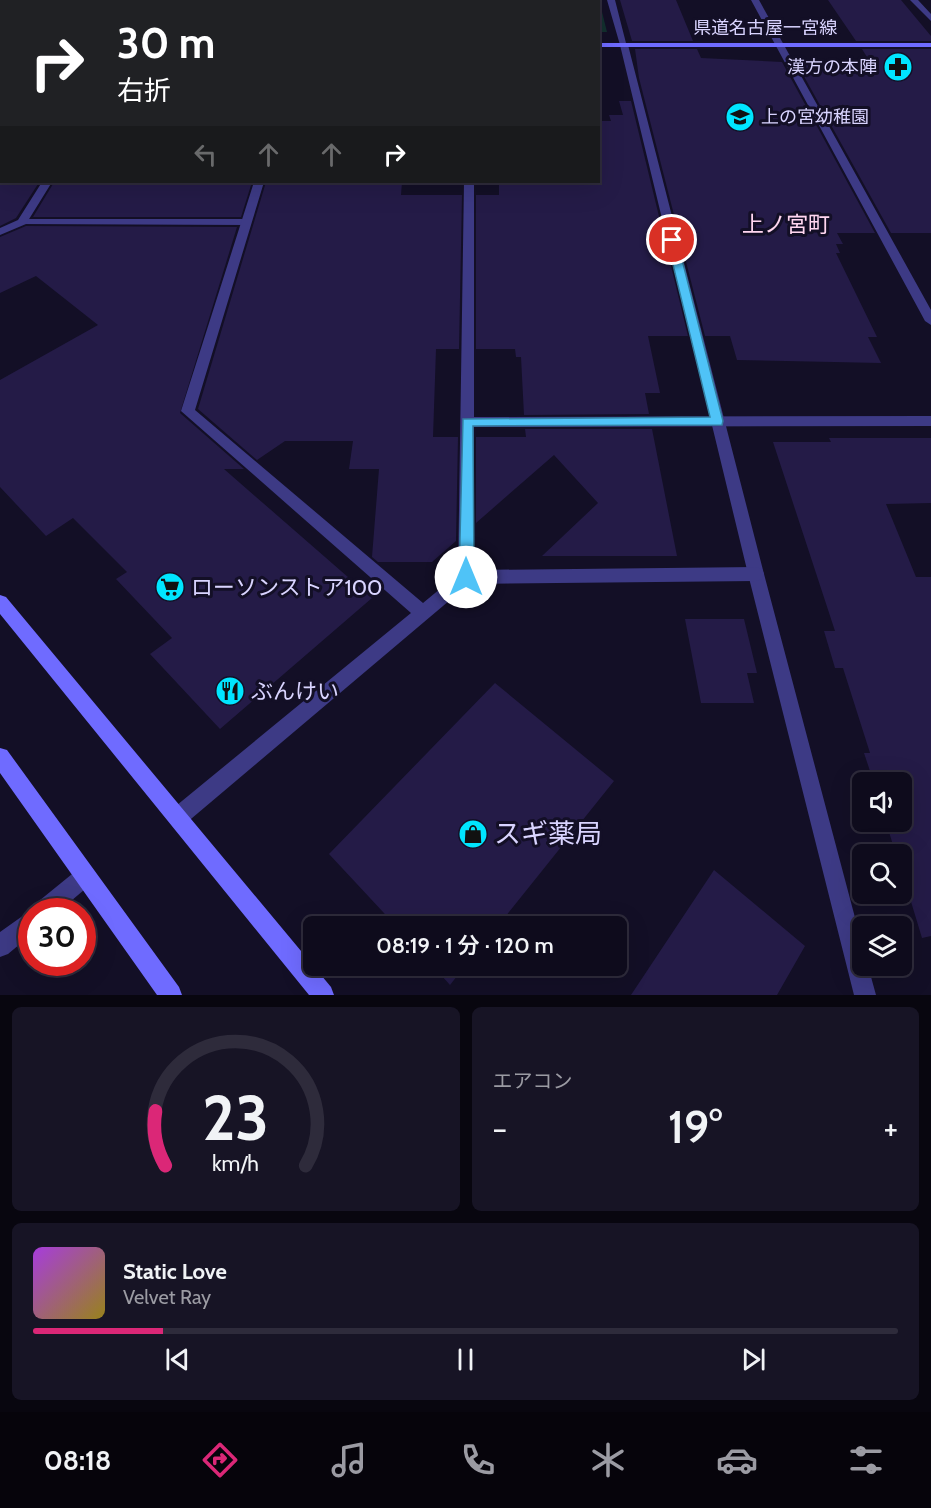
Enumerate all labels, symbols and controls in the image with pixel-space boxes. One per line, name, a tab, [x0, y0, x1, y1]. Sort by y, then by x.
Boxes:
text: 30 m	[117, 17, 215, 69]
street label: 県道名古屋一宮線	[693, 17, 837, 39]
icon: right	[18, 24, 96, 102]
pharmacy icon: 漢方の本陣	[882, 51, 914, 83]
place label: 漢方の本陣	[787, 56, 877, 78]
text: 右折	[117, 74, 171, 107]
school or university icon: 上の宮幼稚園	[724, 101, 756, 133]
place label: 上の宮幼稚園	[761, 106, 869, 128]
icon: left	[189, 138, 222, 171]
icon: ahead	[252, 138, 285, 171]
icon: ahead	[315, 138, 348, 171]
icon: right	[378, 138, 411, 171]
district label: 上ノ宮町	[742, 211, 830, 238]
pin	[646, 214, 697, 265]
icon: arrive	[655, 223, 688, 256]
position arrow	[434, 545, 498, 609]
supermarket icon: ローソンストア100	[154, 571, 186, 603]
place label: ローソンストア100	[191, 574, 382, 601]
restaurant icon: ぶんけい	[214, 675, 246, 707]
place label: ぶんけい	[251, 678, 339, 705]
map controls	[852, 772, 912, 976]
button: sound	[852, 772, 912, 832]
place label: スギ薬局	[494, 817, 602, 850]
shop icon: スギ薬局	[457, 818, 489, 850]
button: search	[852, 844, 912, 904]
speed limit sign: 30	[18, 898, 96, 976]
button: layers	[852, 916, 912, 976]
text: 08:19 · 1 分 · 120 m	[376, 932, 554, 959]
text: エアコン	[493, 1069, 573, 1093]
text: 23	[202, 1080, 269, 1156]
text: 19°	[668, 1100, 722, 1154]
text: −	[493, 1108, 507, 1148]
text: +	[883, 1108, 898, 1148]
text: km/h	[212, 1150, 259, 1176]
text: Static Love	[123, 1258, 227, 1285]
text: Velvet Ray	[123, 1285, 211, 1309]
icon: previous	[161, 1343, 194, 1376]
icon: pause	[449, 1343, 482, 1376]
icon: next	[737, 1343, 770, 1376]
icon: directions	[199, 1439, 241, 1481]
icon: music	[328, 1439, 370, 1481]
icon: phone	[457, 1439, 499, 1481]
icon: climate	[587, 1439, 629, 1481]
icon: car	[716, 1439, 758, 1481]
icon: filters	[845, 1439, 887, 1481]
text: 08:18	[44, 1444, 111, 1477]

